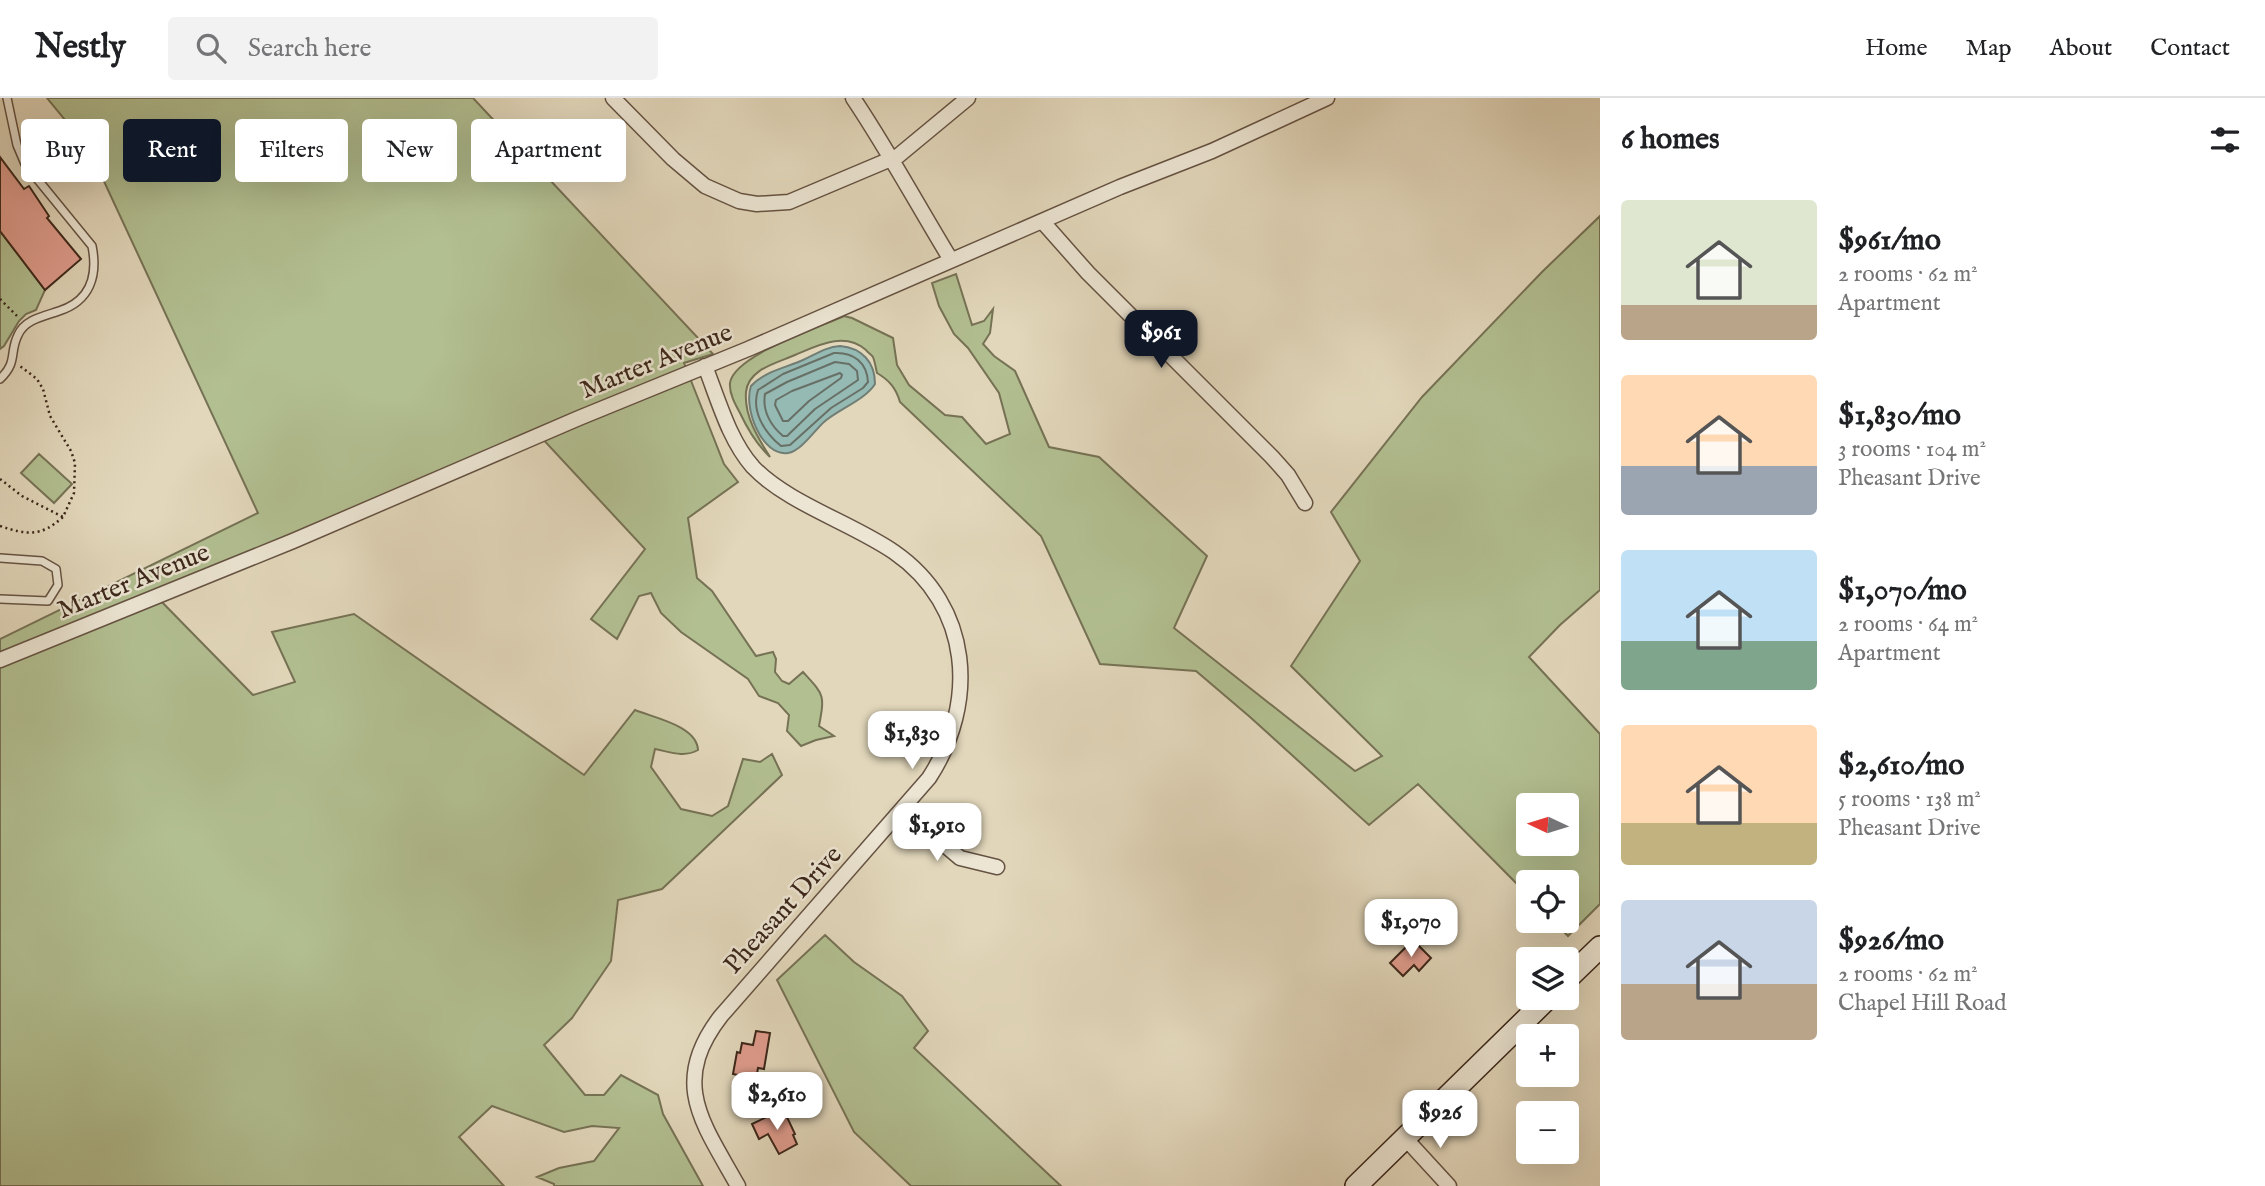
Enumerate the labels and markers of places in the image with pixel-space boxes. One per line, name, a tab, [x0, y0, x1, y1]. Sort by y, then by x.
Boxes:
pin: $961	[1120, 310, 1202, 370]
pin: $1,830	[855, 712, 969, 771]
pin: $1,910	[880, 804, 994, 863]
pin: $1,070	[1354, 900, 1468, 959]
pin: $2,610	[720, 1072, 834, 1132]
pin: $926	[1399, 1090, 1481, 1150]

